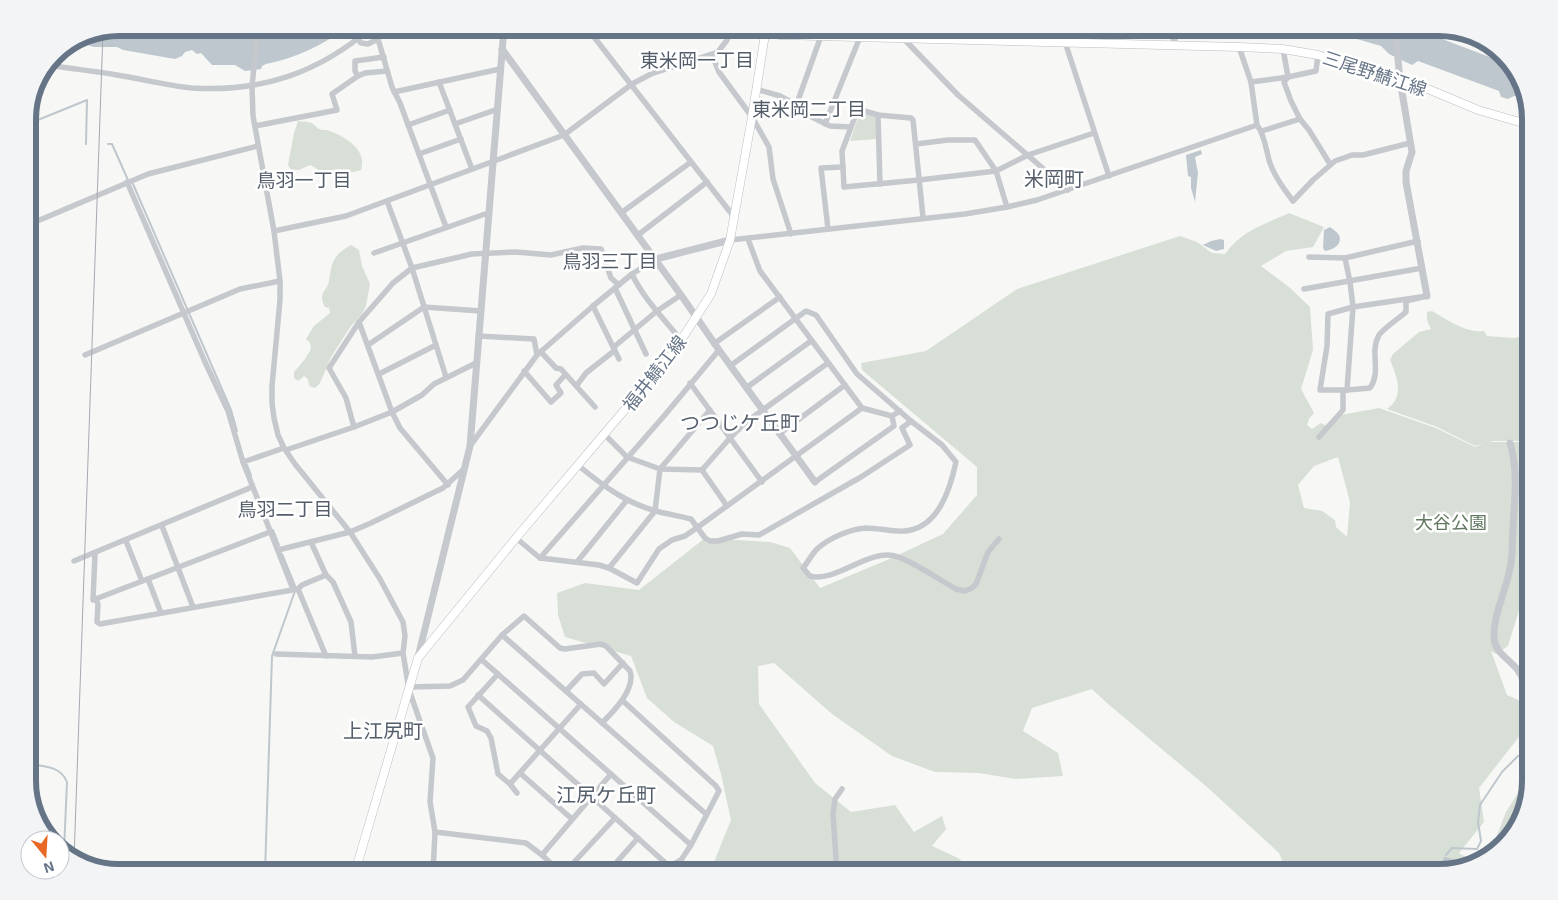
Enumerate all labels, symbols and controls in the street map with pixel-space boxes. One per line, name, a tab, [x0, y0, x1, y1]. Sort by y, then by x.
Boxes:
street label: 三尾野鯖江線	[1320, 46, 1430, 100]
district label: 東米岡一丁目	[640, 48, 754, 71]
district label: 東米岡二丁目	[752, 97, 866, 120]
district label: 米岡町	[1024, 166, 1084, 190]
district label: 鳥羽一丁目	[256, 168, 352, 191]
district label: 鳥羽三丁目	[562, 249, 658, 272]
street label: 福井鯖江線	[618, 331, 690, 415]
district label: つつじケ丘町	[680, 410, 800, 434]
district label: 鳥羽二丁目	[237, 497, 333, 520]
park label: 大谷公園	[1415, 511, 1487, 533]
district label: 上江尻町	[343, 718, 423, 742]
district label: 江尻ケ丘町	[556, 782, 656, 806]
north arrow	[20, 830, 70, 880]
text: N	[42, 858, 57, 877]

